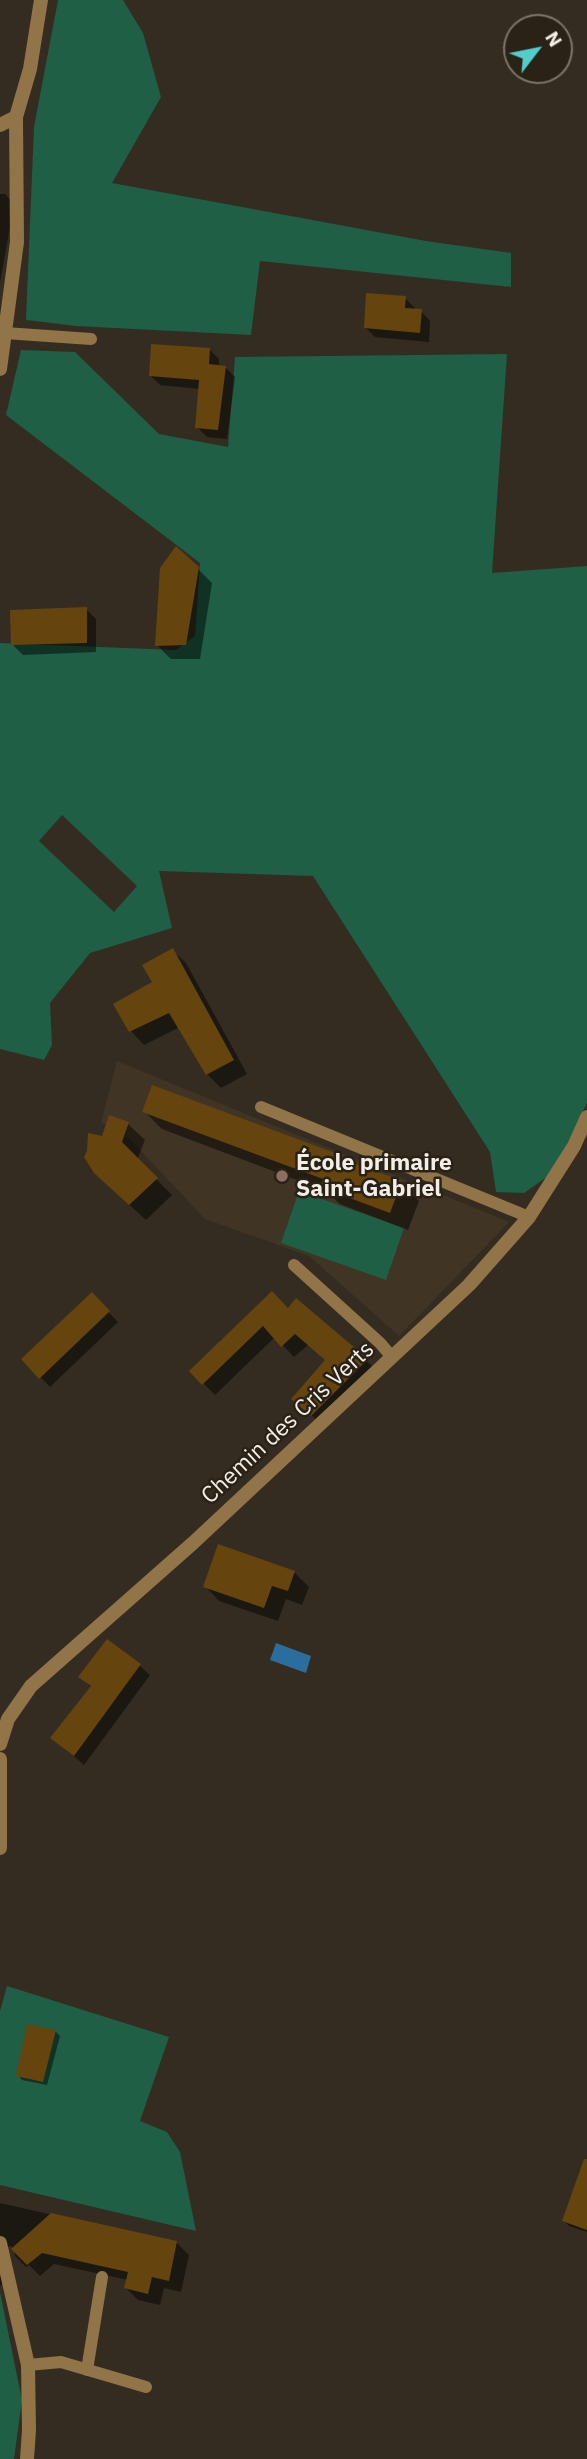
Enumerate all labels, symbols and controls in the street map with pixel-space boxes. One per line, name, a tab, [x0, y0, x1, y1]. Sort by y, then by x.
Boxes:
north arrow	[503, 14, 573, 84]
text: N	[540, 27, 568, 51]
place label: École primaire Saint-Gabriel	[296, 1149, 452, 1203]
marker: École primaire Saint-Gabriel	[274, 1168, 290, 1184]
street label: Chemin des Cris Verts	[196, 1336, 380, 1510]

